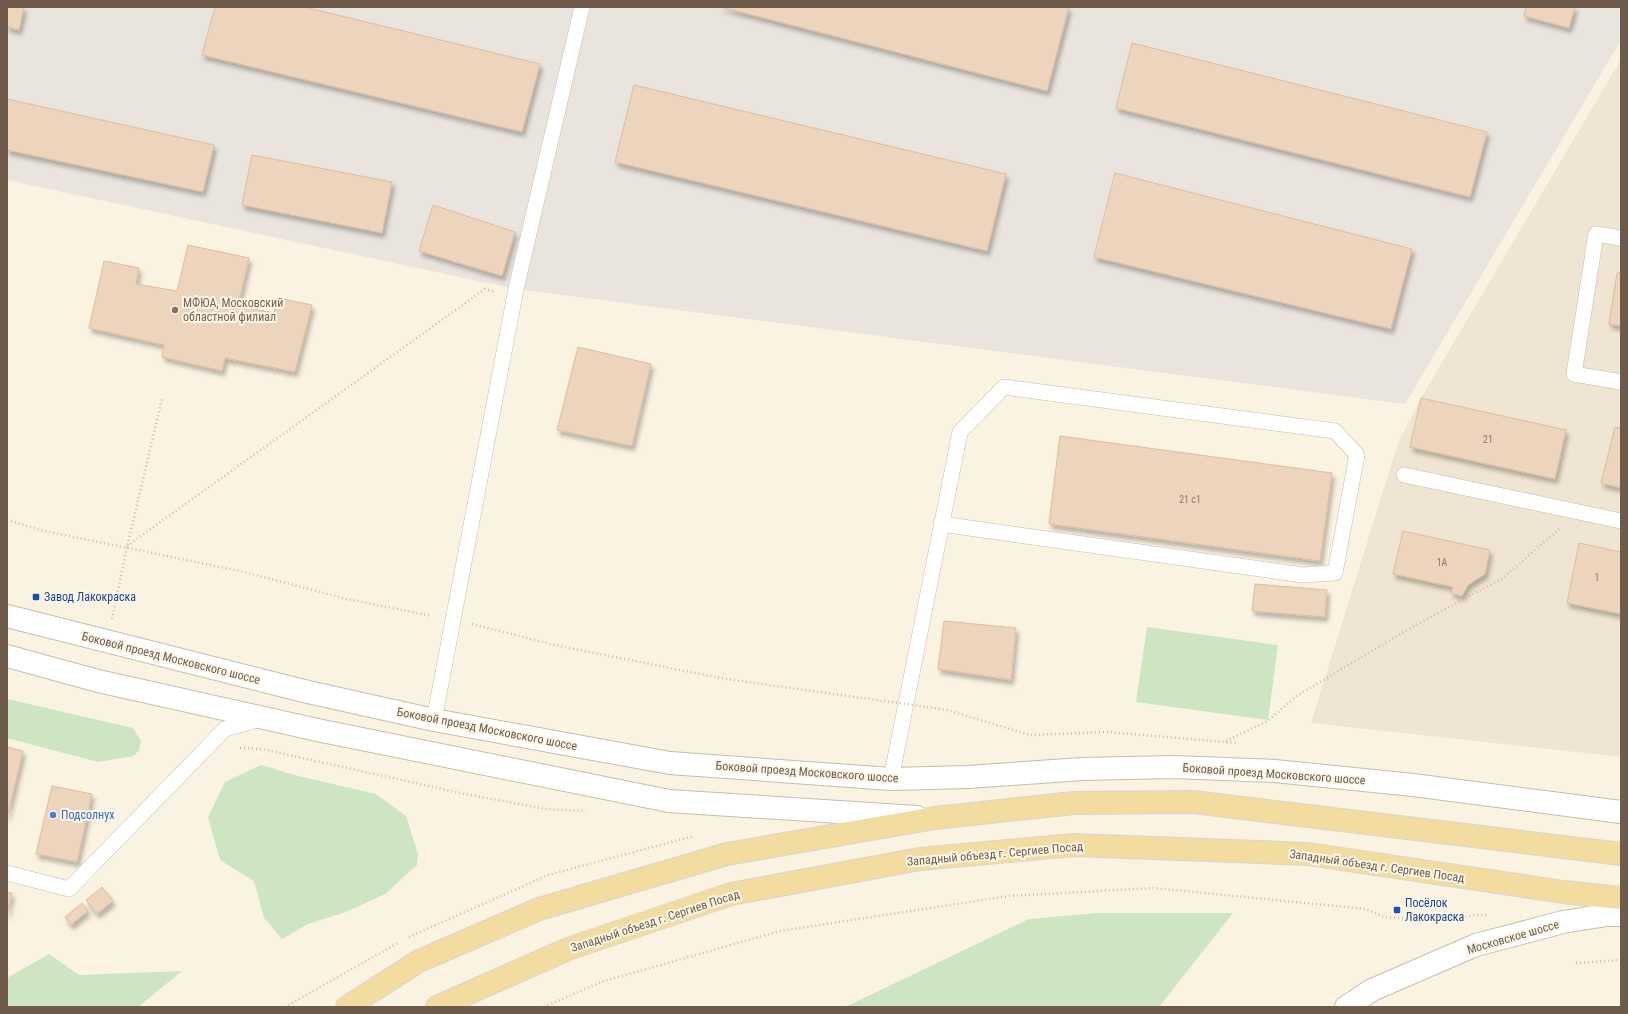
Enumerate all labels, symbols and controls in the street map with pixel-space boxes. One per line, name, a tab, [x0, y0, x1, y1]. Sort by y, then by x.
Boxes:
place label: МФЮА, Московский областной филиал	[183, 296, 283, 324]
marker: МФЮА, Московский областной филиал	[170, 305, 180, 315]
house number: 21	[1483, 434, 1493, 445]
house number: 21 с1	[1179, 494, 1201, 505]
house number: 1А	[1437, 557, 1448, 568]
house number: 1	[1595, 572, 1599, 583]
place label: Завод Лакокраска	[44, 590, 136, 604]
marker: Завод Лакокраска	[31, 592, 41, 602]
street label: Боковой проезд Московского шоссе	[80, 629, 262, 687]
street label: Боковой проезд Московского шоссе	[396, 705, 579, 753]
street label: Боковой проезд Московского шоссе	[715, 759, 899, 785]
street label: Боковой проезд Московского шоссе	[1182, 761, 1366, 787]
place label: Подсолнух	[61, 808, 114, 822]
marker: Подсолнух	[48, 810, 58, 820]
street label: Западный объезд г. Сергиев Посад	[906, 839, 1084, 869]
street label: Западный объезд г. Сергиев Посад	[1289, 847, 1466, 885]
street label: Западный объезд г. Сергиев Посад	[569, 887, 742, 955]
place label: Посёлок Лакокраска	[1405, 896, 1465, 924]
marker: Посёлок Лакокраска	[1392, 905, 1402, 915]
street label: Московское шоссе	[1465, 917, 1561, 957]

